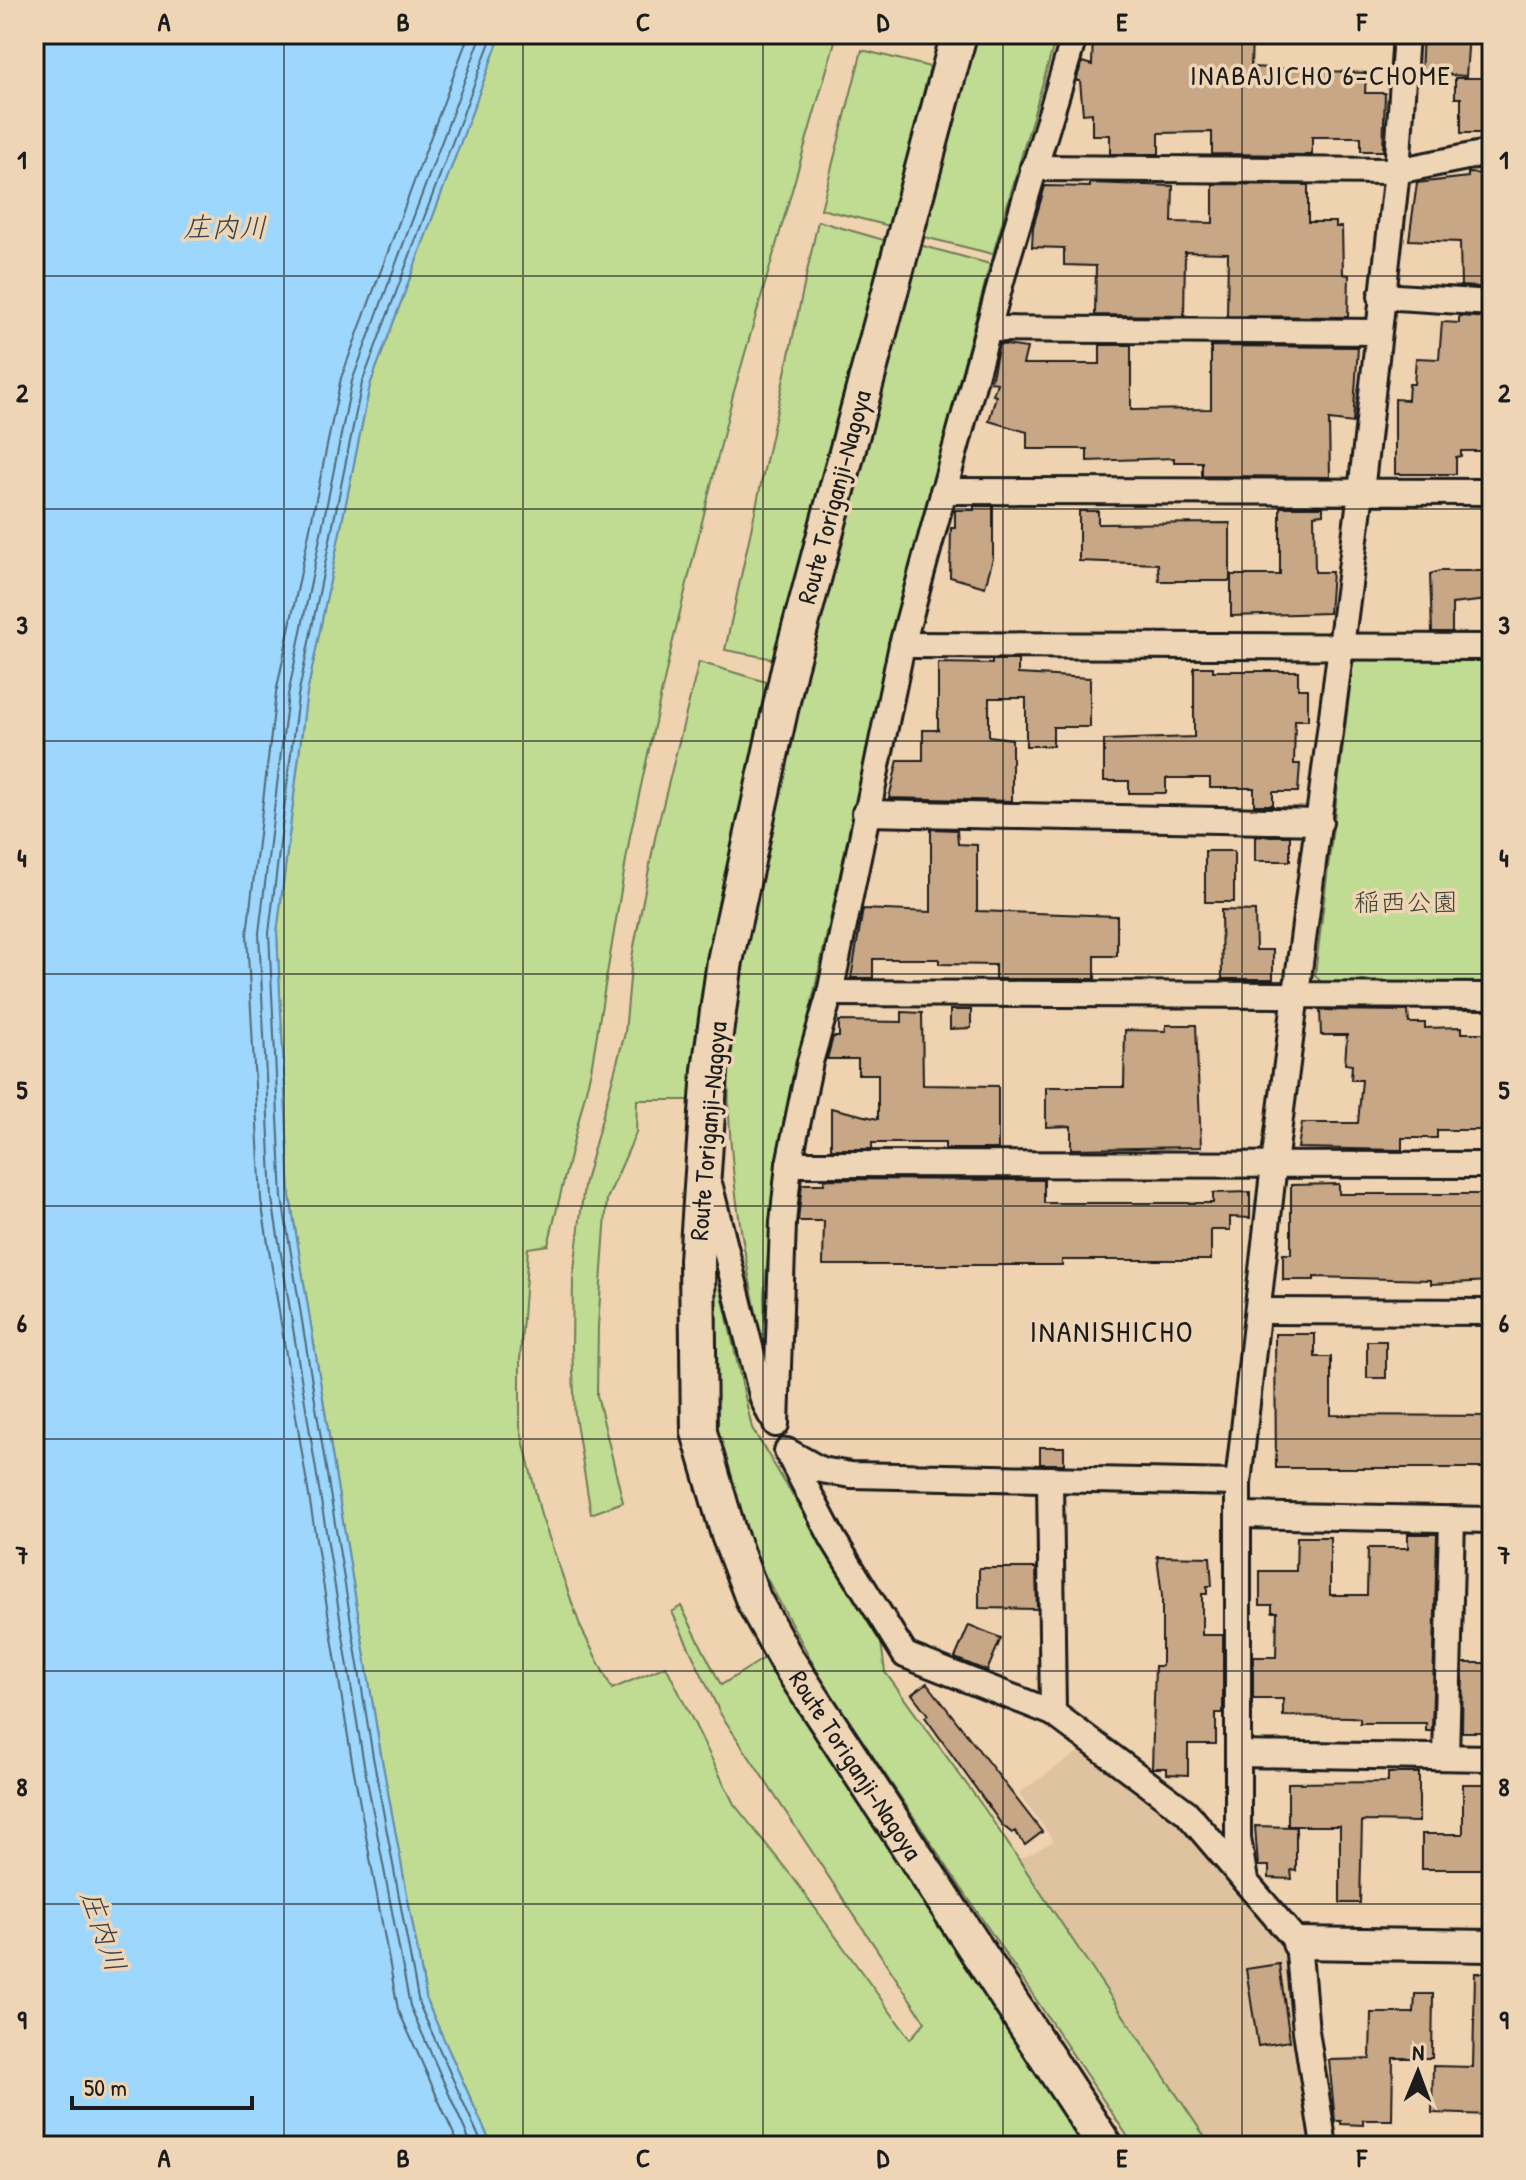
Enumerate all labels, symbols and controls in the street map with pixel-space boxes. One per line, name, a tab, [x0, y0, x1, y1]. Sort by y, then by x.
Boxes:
text: A	[158, 4, 171, 39]
text: B	[396, 4, 410, 39]
text: C	[636, 4, 650, 39]
text: D	[877, 4, 890, 39]
text: E	[1116, 4, 1128, 39]
text: F	[1356, 4, 1368, 39]
district label: INABAJICHO 6-CHOME	[1190, 56, 1452, 94]
text: 1	[17, 142, 27, 177]
text: 1	[1499, 142, 1509, 177]
water label: 庄内川	[183, 208, 267, 246]
text: 2	[16, 375, 29, 410]
text: 2	[1498, 375, 1511, 410]
street label: Route Toriganji-Nagoya	[788, 386, 879, 607]
text: 3	[16, 607, 28, 642]
text: 3	[1498, 607, 1510, 642]
text: 4	[17, 840, 27, 875]
text: 4	[1499, 840, 1509, 875]
park label: 稲西公園	[1354, 884, 1458, 919]
street label: Route Toriganji-Nagoya	[680, 1020, 735, 1242]
text: 5	[17, 1072, 28, 1107]
text: 5	[1499, 1072, 1510, 1107]
text: 6	[17, 1305, 28, 1340]
text: 6	[1499, 1305, 1510, 1340]
district label: INANISHICHO	[1030, 1311, 1194, 1351]
text: 7	[15, 1537, 29, 1572]
text: 7	[1497, 1537, 1511, 1572]
street label: Route Toriganji-Nagoya	[781, 1664, 931, 1867]
text: 8	[16, 1769, 28, 1804]
text: 8	[1498, 1769, 1510, 1804]
water label: 庄内川	[72, 1885, 136, 1977]
text: 9	[17, 2002, 27, 2037]
text: 9	[1499, 2002, 1509, 2037]
north arrow	[1378, 2032, 1458, 2112]
text: N	[1412, 2037, 1425, 2067]
scale bar	[72, 2060, 252, 2110]
text: 50 m	[84, 2071, 127, 2103]
text: A	[158, 2140, 171, 2175]
text: B	[396, 2140, 410, 2175]
text: C	[636, 2140, 650, 2175]
text: D	[877, 2140, 890, 2175]
text: E	[1116, 2140, 1128, 2175]
text: F	[1356, 2140, 1368, 2175]

